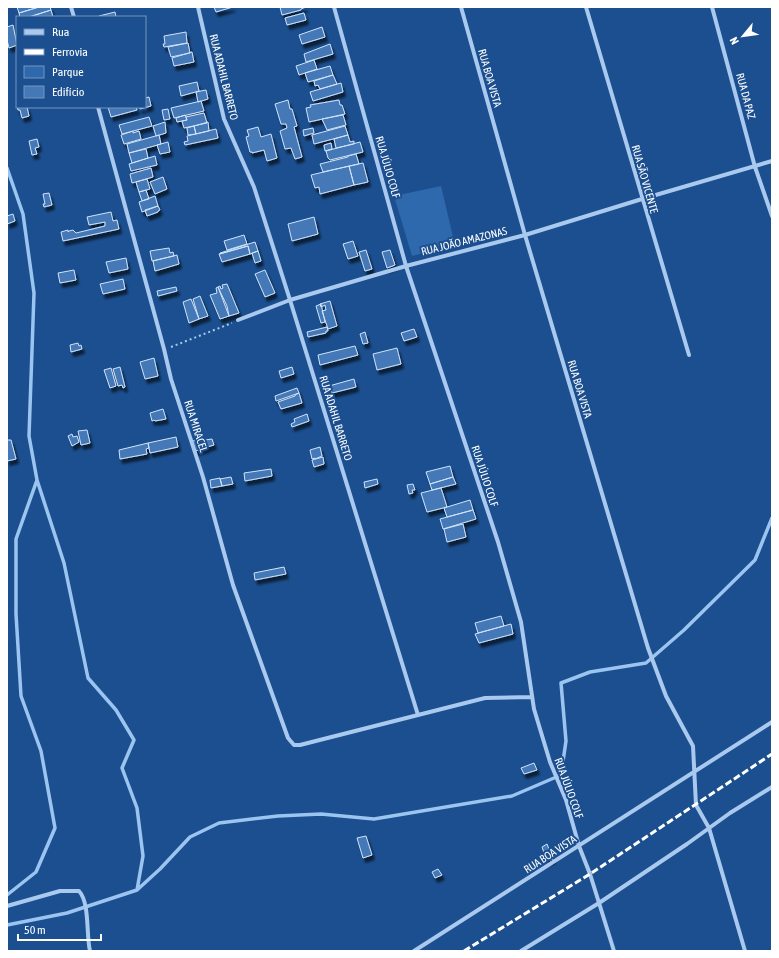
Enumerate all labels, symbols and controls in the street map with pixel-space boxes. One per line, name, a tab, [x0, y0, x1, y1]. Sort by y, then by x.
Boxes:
legend	[16, 16, 146, 108]
north arrow	[723, 16, 763, 56]
text: Rua	[52, 25, 69, 39]
street label: RUA ADAHIL BARRETO	[208, 33, 240, 121]
text: N	[727, 35, 741, 47]
text: Ferrovia	[52, 45, 88, 59]
street label: RUA BOA VISTA	[476, 48, 504, 109]
text: Parque	[52, 65, 84, 79]
street label: RUA DA PAZ	[734, 72, 758, 120]
text: Edifício	[52, 85, 85, 99]
street label: RUA JÚLIO COLF	[373, 135, 403, 200]
street label: RUA SÃO VICENTE	[629, 143, 661, 215]
street label: RUA JOÃO AMAZONAS	[420, 224, 509, 257]
street label: RUA BOA VISTA	[565, 359, 595, 420]
street label: RUA ADAHIL BARRETO	[317, 374, 355, 462]
street label: RUA MIRACEL	[182, 399, 210, 454]
street label: RUA JÚLIO COLF	[469, 444, 501, 509]
street label: RUA JÚLIO COLF	[552, 756, 586, 821]
street label: RUA BOA VISTA	[522, 832, 579, 875]
scale bar	[18, 916, 101, 942]
text: 50 m	[24, 923, 46, 937]

